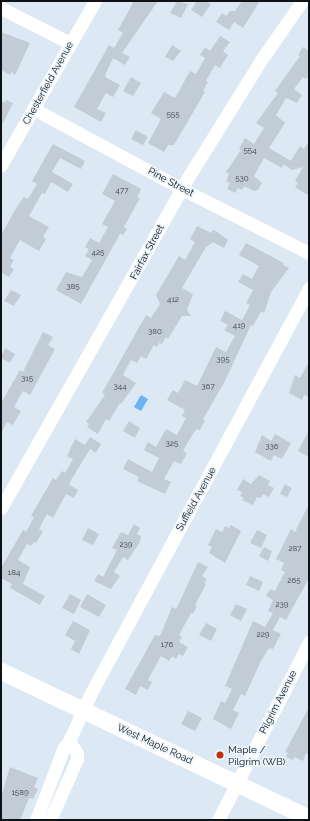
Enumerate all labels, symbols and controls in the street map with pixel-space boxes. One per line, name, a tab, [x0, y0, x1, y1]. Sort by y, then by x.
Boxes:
street label: Chesterfield Avenue	[20, 39, 76, 127]
house number: 555	[166, 110, 180, 120]
house number: 554	[243, 146, 257, 156]
street label: Pine Street	[146, 165, 196, 199]
house number: 530	[235, 174, 249, 184]
house number: 477	[116, 186, 128, 196]
street label: Fairfax Street	[128, 223, 166, 281]
house number: 425	[92, 248, 104, 258]
house number: 385	[66, 282, 80, 292]
house number: 412	[167, 295, 179, 305]
house number: 419	[233, 321, 245, 331]
house number: 380	[148, 327, 162, 337]
house number: 395	[216, 355, 230, 365]
house number: 315	[21, 374, 33, 384]
house number: 344	[113, 382, 127, 392]
house number: 367	[201, 382, 215, 392]
house number: 325	[166, 439, 178, 449]
house number: 336	[265, 442, 279, 452]
street label: Suffield Avenue	[173, 465, 219, 533]
house number: 239	[119, 540, 133, 550]
house number: 287	[288, 544, 302, 554]
house number: 184	[8, 568, 20, 578]
house number: 265	[287, 576, 301, 586]
house number: 239	[275, 600, 289, 610]
house number: 229	[256, 630, 270, 640]
house number: 176	[161, 640, 173, 650]
street label: Pilgrim Avenue	[257, 668, 299, 736]
street label: West Maple Road	[115, 721, 195, 767]
place label: Maple / Pilgrim (WB)	[228, 743, 285, 766]
marker: Maple / Pilgrim (WB)	[215, 750, 225, 760]
house number: 1589	[11, 788, 29, 798]

